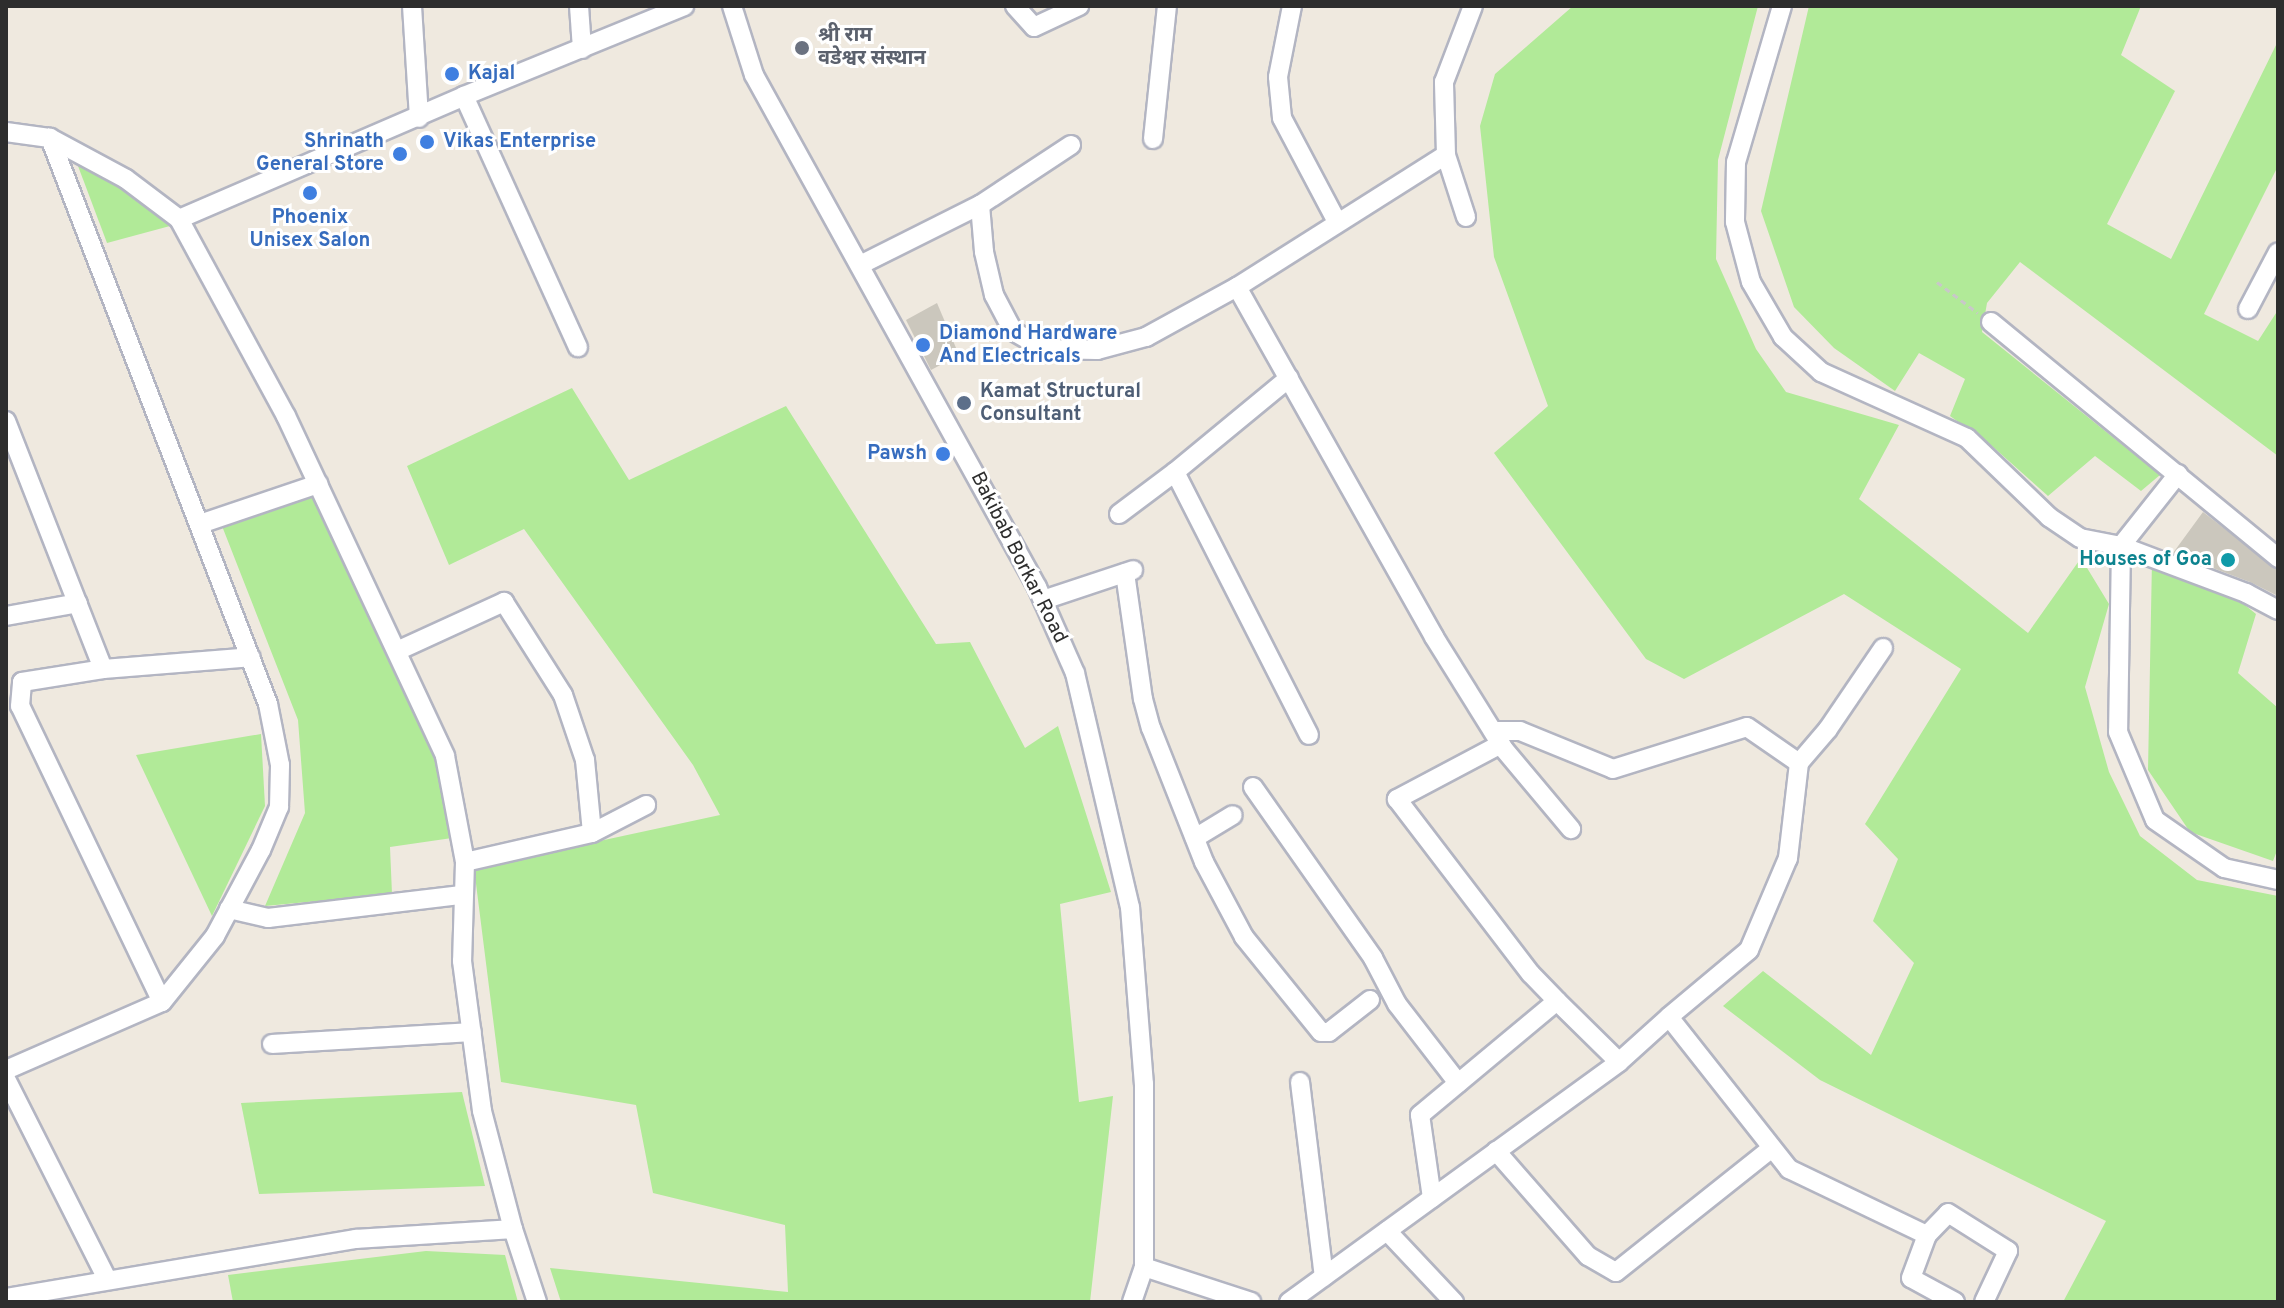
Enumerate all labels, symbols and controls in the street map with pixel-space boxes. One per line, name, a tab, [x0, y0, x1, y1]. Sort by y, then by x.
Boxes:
place label: श्री राम वडेश्वर संस्थान	[818, 24, 926, 71]
marker: श्री राम वडेश्वर संस्थान	[793, 39, 811, 57]
place label: Kajal	[468, 62, 515, 86]
marker: Kajal	[443, 65, 461, 83]
place label: Shrinath General Store	[256, 130, 384, 177]
place label: Vikas Enterprise	[443, 130, 596, 154]
marker: Vikas Enterprise	[418, 133, 436, 151]
marker: Shrinath General Store	[391, 145, 409, 163]
marker: Phoenix Unisex Salon	[301, 184, 319, 202]
place label: Phoenix Unisex Salon	[250, 206, 370, 253]
place label: Diamond Hardware And Electricals	[939, 322, 1117, 369]
marker: Diamond Hardware And Electricals	[914, 336, 932, 354]
place label: Kamat Structural Consultant	[980, 380, 1141, 427]
marker: Kamat Structural Consultant	[955, 394, 973, 412]
place label: Pawsh	[867, 442, 927, 466]
marker: Pawsh	[934, 445, 952, 463]
street label: Bakibab Borkar Road	[964, 468, 1072, 648]
place label: Houses of Goa	[2079, 548, 2212, 572]
marker: Houses of Goa	[2219, 551, 2237, 569]

